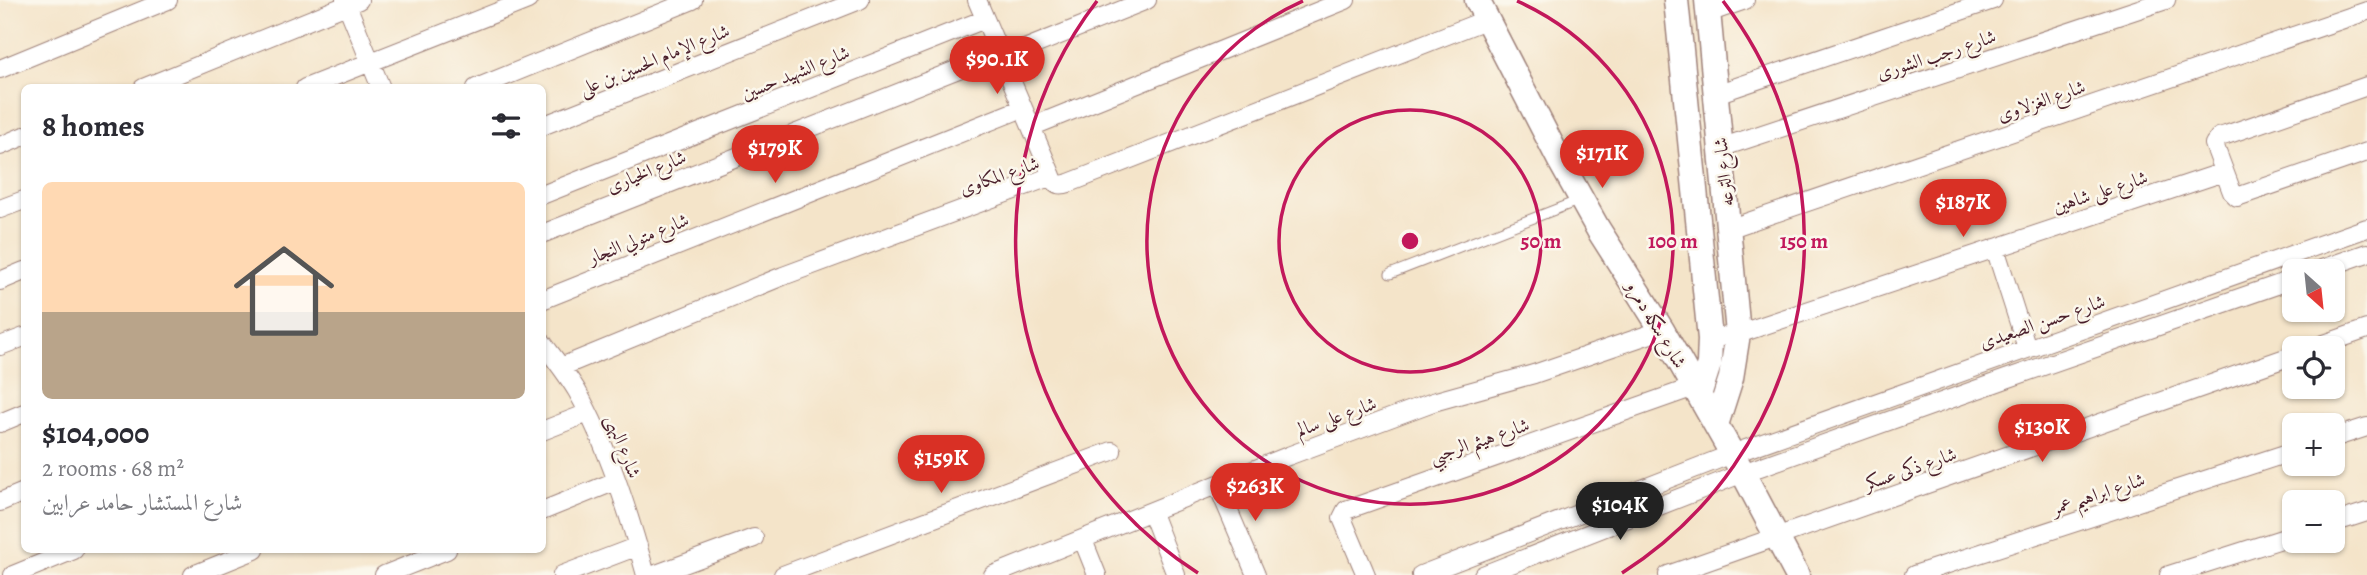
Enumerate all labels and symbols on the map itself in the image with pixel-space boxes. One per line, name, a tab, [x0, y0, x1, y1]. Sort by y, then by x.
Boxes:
street label: شارع الإمام الحسين بن على	[575, 18, 735, 105]
street label: شارع رجب الشورى	[1873, 23, 2000, 88]
pin: $90.1K	[940, 36, 1054, 96]
street label: شارع الشهيد حسين	[737, 39, 854, 108]
street label: شارع الغزلاوى	[1994, 74, 2090, 130]
pin: $179K	[726, 125, 824, 185]
pin: $171K	[1553, 130, 1651, 190]
street label: شارع الترعه	[1707, 136, 1743, 208]
street label: شارع الخيارى	[603, 144, 691, 202]
street label: شارع المكاوى	[956, 150, 1044, 204]
street label: شارع على شاهين	[2049, 164, 2152, 221]
pin: $187K	[1914, 180, 2012, 239]
street label: شارع متولي النجار	[582, 207, 694, 274]
text: 50 m	[1521, 227, 1562, 255]
text: 100 m	[1648, 227, 1698, 255]
text: 150 m	[1780, 227, 1829, 255]
centre of rings	[1398, 229, 1422, 253]
north arrow	[2282, 259, 2345, 322]
street label: شارع سكه دمرو	[1617, 274, 1693, 374]
street label: شارع حسن الصعيدى	[1976, 288, 2109, 358]
street label: شارع على سالم	[1292, 390, 1381, 446]
pin: $130K	[1993, 405, 2091, 464]
street label: شارع البهى	[597, 411, 647, 483]
street label: شارع هيثم الرجبي	[1426, 412, 1535, 476]
pin: $159K	[892, 435, 990, 495]
street label: شارع ذكى عسكر	[1859, 441, 1961, 499]
pin: $263K	[1206, 463, 1304, 523]
street label: شارع ابراهيم عمر	[2046, 467, 2150, 528]
pin: $104K	[1571, 482, 1669, 542]

